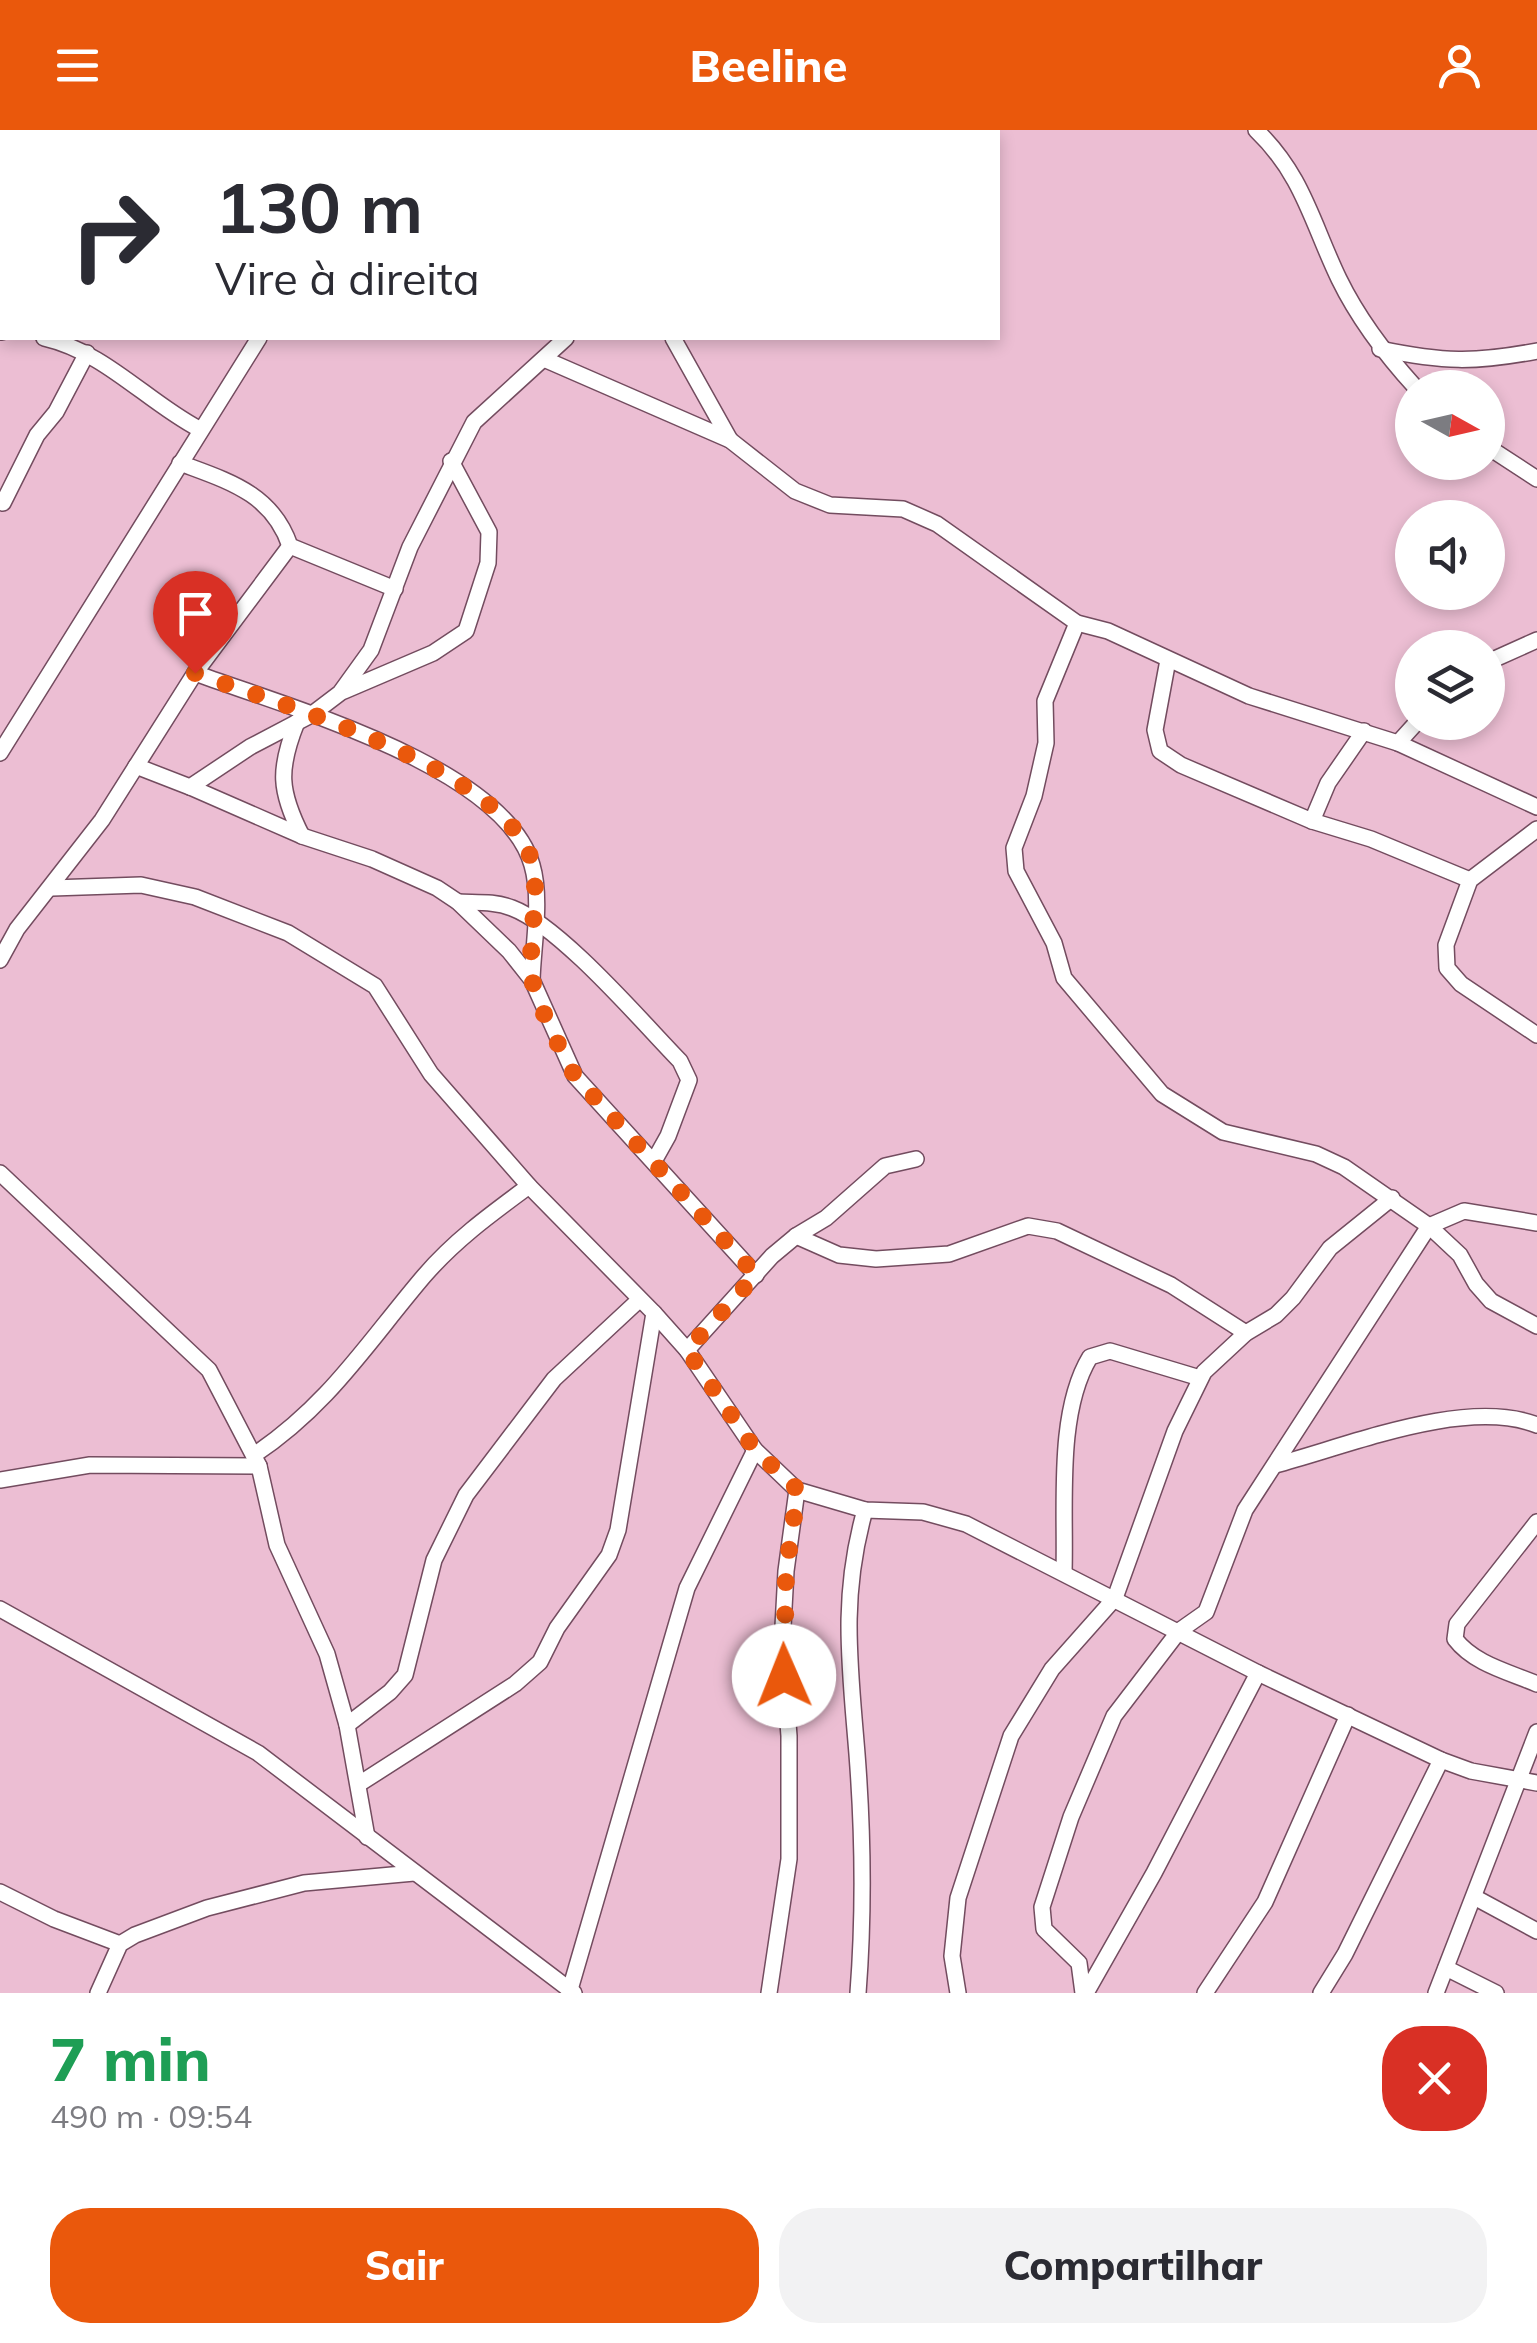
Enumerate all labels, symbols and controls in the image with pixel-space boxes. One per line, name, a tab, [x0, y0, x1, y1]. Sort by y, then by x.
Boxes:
text: Beeline	[690, 37, 847, 93]
icon: menu	[50, 38, 105, 93]
icon: person	[1432, 38, 1487, 93]
text: 130 m	[215, 163, 423, 251]
icon: right	[50, 170, 180, 300]
text: Vire à direita	[215, 250, 480, 306]
north arrow	[1395, 370, 1505, 480]
map controls	[1395, 370, 1505, 740]
button: sound	[1395, 500, 1505, 610]
pin	[153, 571, 238, 674]
icon: arrive	[168, 586, 223, 641]
button: layers	[1395, 630, 1505, 740]
position arrow	[732, 1624, 836, 1728]
text: 7 min	[50, 2021, 211, 2096]
button: close	[1382, 2026, 1487, 2131]
text: 490 m · 09:54	[50, 2096, 252, 2136]
button: Sair	[50, 2208, 759, 2323]
button: Compartilhar	[779, 2208, 1487, 2323]

